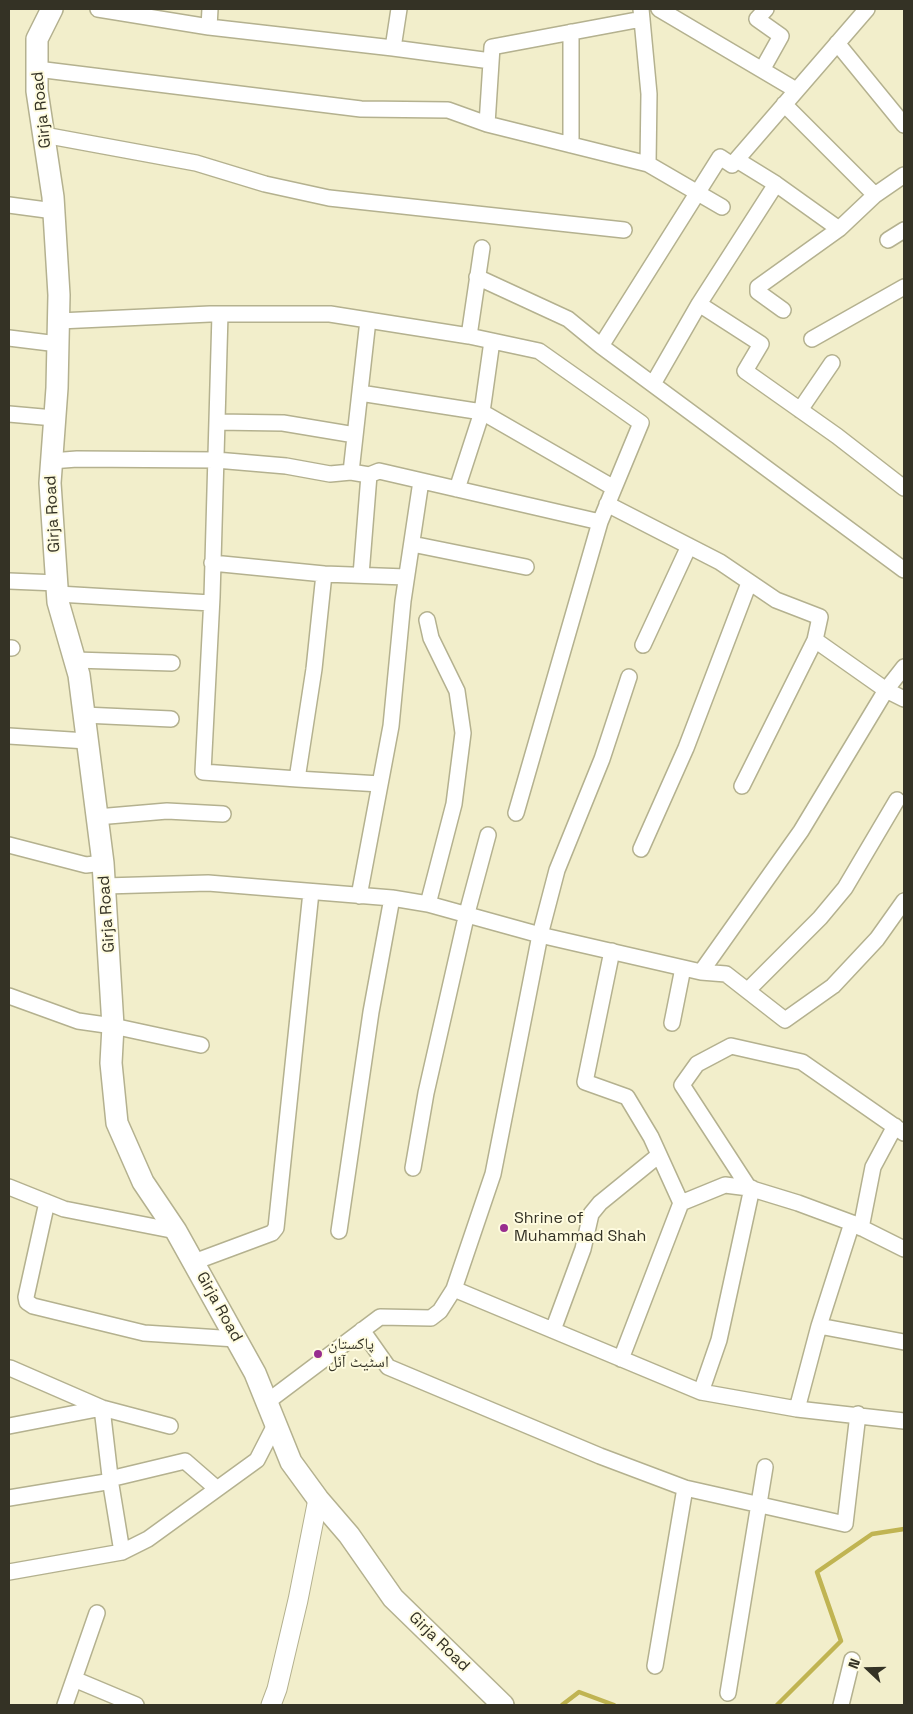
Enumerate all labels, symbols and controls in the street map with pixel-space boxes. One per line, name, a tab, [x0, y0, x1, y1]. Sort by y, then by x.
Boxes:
street label: Girja Road	[28, 71, 56, 149]
street label: Girja Road	[41, 475, 65, 553]
street label: Girja Road	[95, 875, 119, 953]
place label: Shrine of Muhammad Shah	[514, 1209, 646, 1247]
marker: Shrine of Muhammad Shah	[498, 1222, 510, 1234]
street label: Girja Road	[192, 1269, 246, 1345]
place label: پاکستان اسٹیٹ آئل	[328, 1335, 389, 1373]
marker: پاکستان اسٹیٹ آئل	[312, 1348, 324, 1360]
street label: Girja Road	[405, 1608, 473, 1676]
north arrow	[843, 1644, 893, 1694]
text: N	[844, 1656, 864, 1671]

